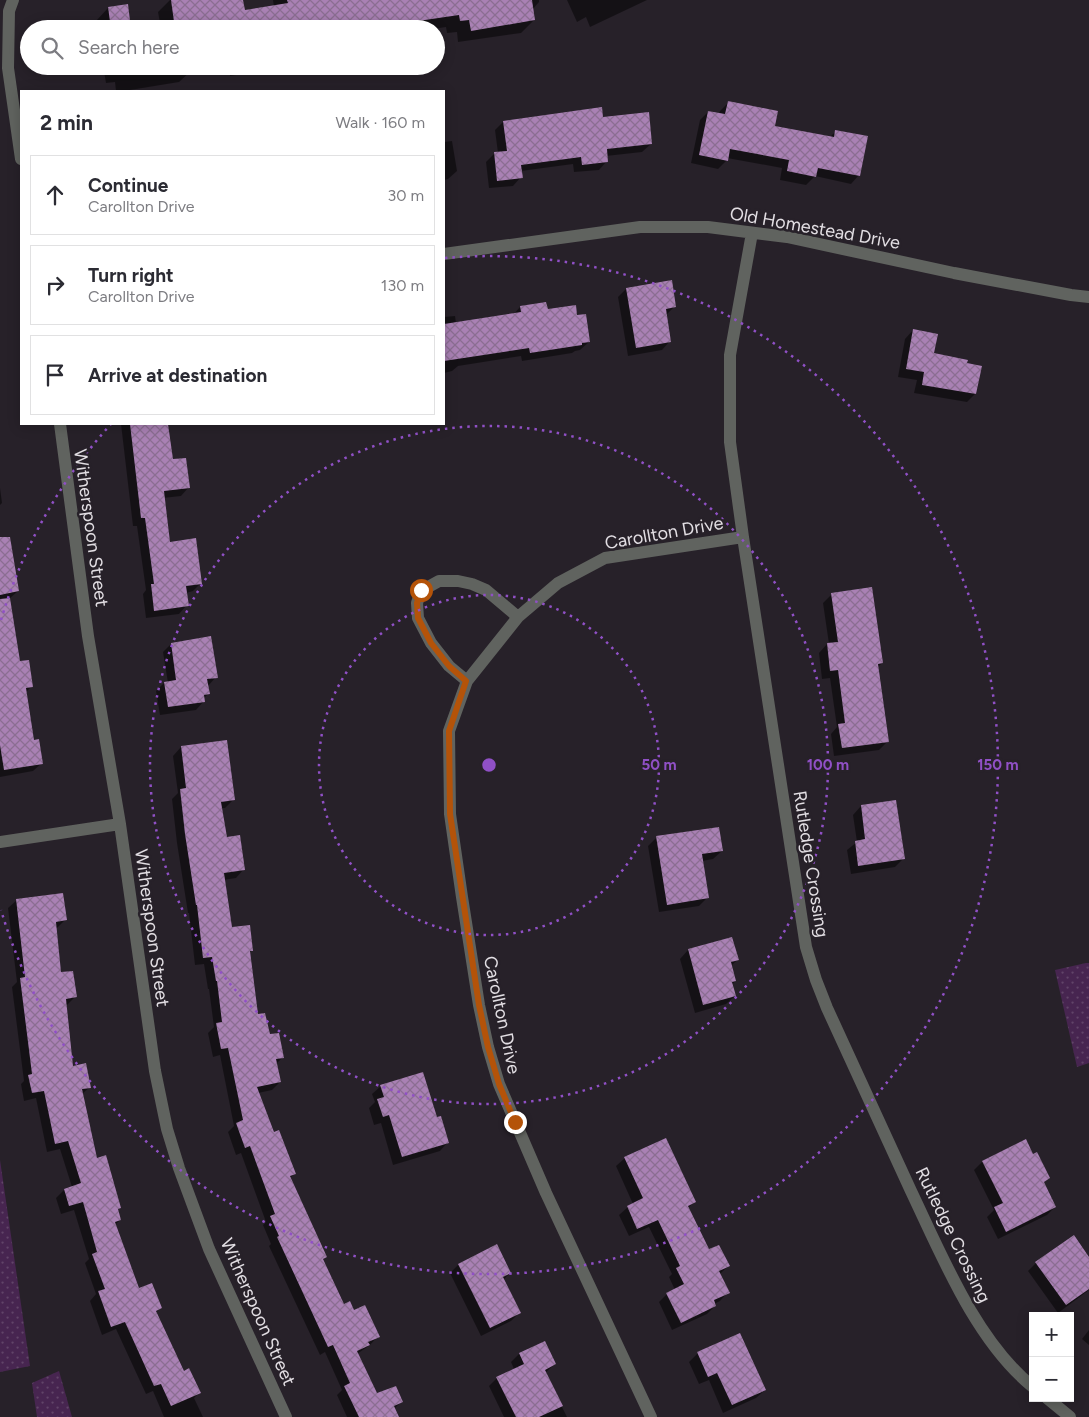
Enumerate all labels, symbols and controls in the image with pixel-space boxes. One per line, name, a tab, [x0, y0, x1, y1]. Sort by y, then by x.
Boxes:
search box	[20, 20, 445, 75]
icon: search	[38, 34, 66, 62]
text: Search here	[78, 36, 180, 59]
text: 2 min	[40, 110, 93, 135]
text: Walk · 160 m	[335, 113, 425, 132]
text: Continue	[88, 174, 168, 197]
icon: ahead	[41, 181, 69, 209]
text: 30 m	[387, 186, 424, 205]
text: Carollton Drive	[88, 197, 195, 216]
street label: Old Homestead Drive	[728, 202, 902, 254]
text: Turn right	[88, 264, 174, 287]
icon: right	[41, 271, 69, 299]
text: 130 m	[381, 276, 424, 295]
text: Carollton Drive	[88, 287, 195, 306]
icon: arrive	[41, 361, 69, 389]
text: Arrive at destination	[88, 364, 267, 387]
street label: Witherspoon Street	[69, 448, 113, 608]
street label: Carollton Drive	[603, 512, 725, 554]
route start	[410, 579, 433, 602]
centre of rings	[480, 756, 498, 774]
text: 50 m	[641, 756, 677, 774]
text: 100 m	[807, 756, 849, 774]
text: 150 m	[977, 756, 1019, 774]
street label: Rutledge Crossing	[789, 789, 833, 939]
street label: Witherspoon Street	[130, 848, 174, 1008]
street label: Carollton Drive	[479, 954, 525, 1076]
route end	[504, 1111, 527, 1134]
street label: Rutledge Crossing	[911, 1164, 995, 1306]
street label: Witherspoon Street	[216, 1235, 300, 1389]
map controls	[1029, 1312, 1074, 1402]
button: +	[1029, 1312, 1074, 1357]
button: −	[1029, 1357, 1074, 1402]

